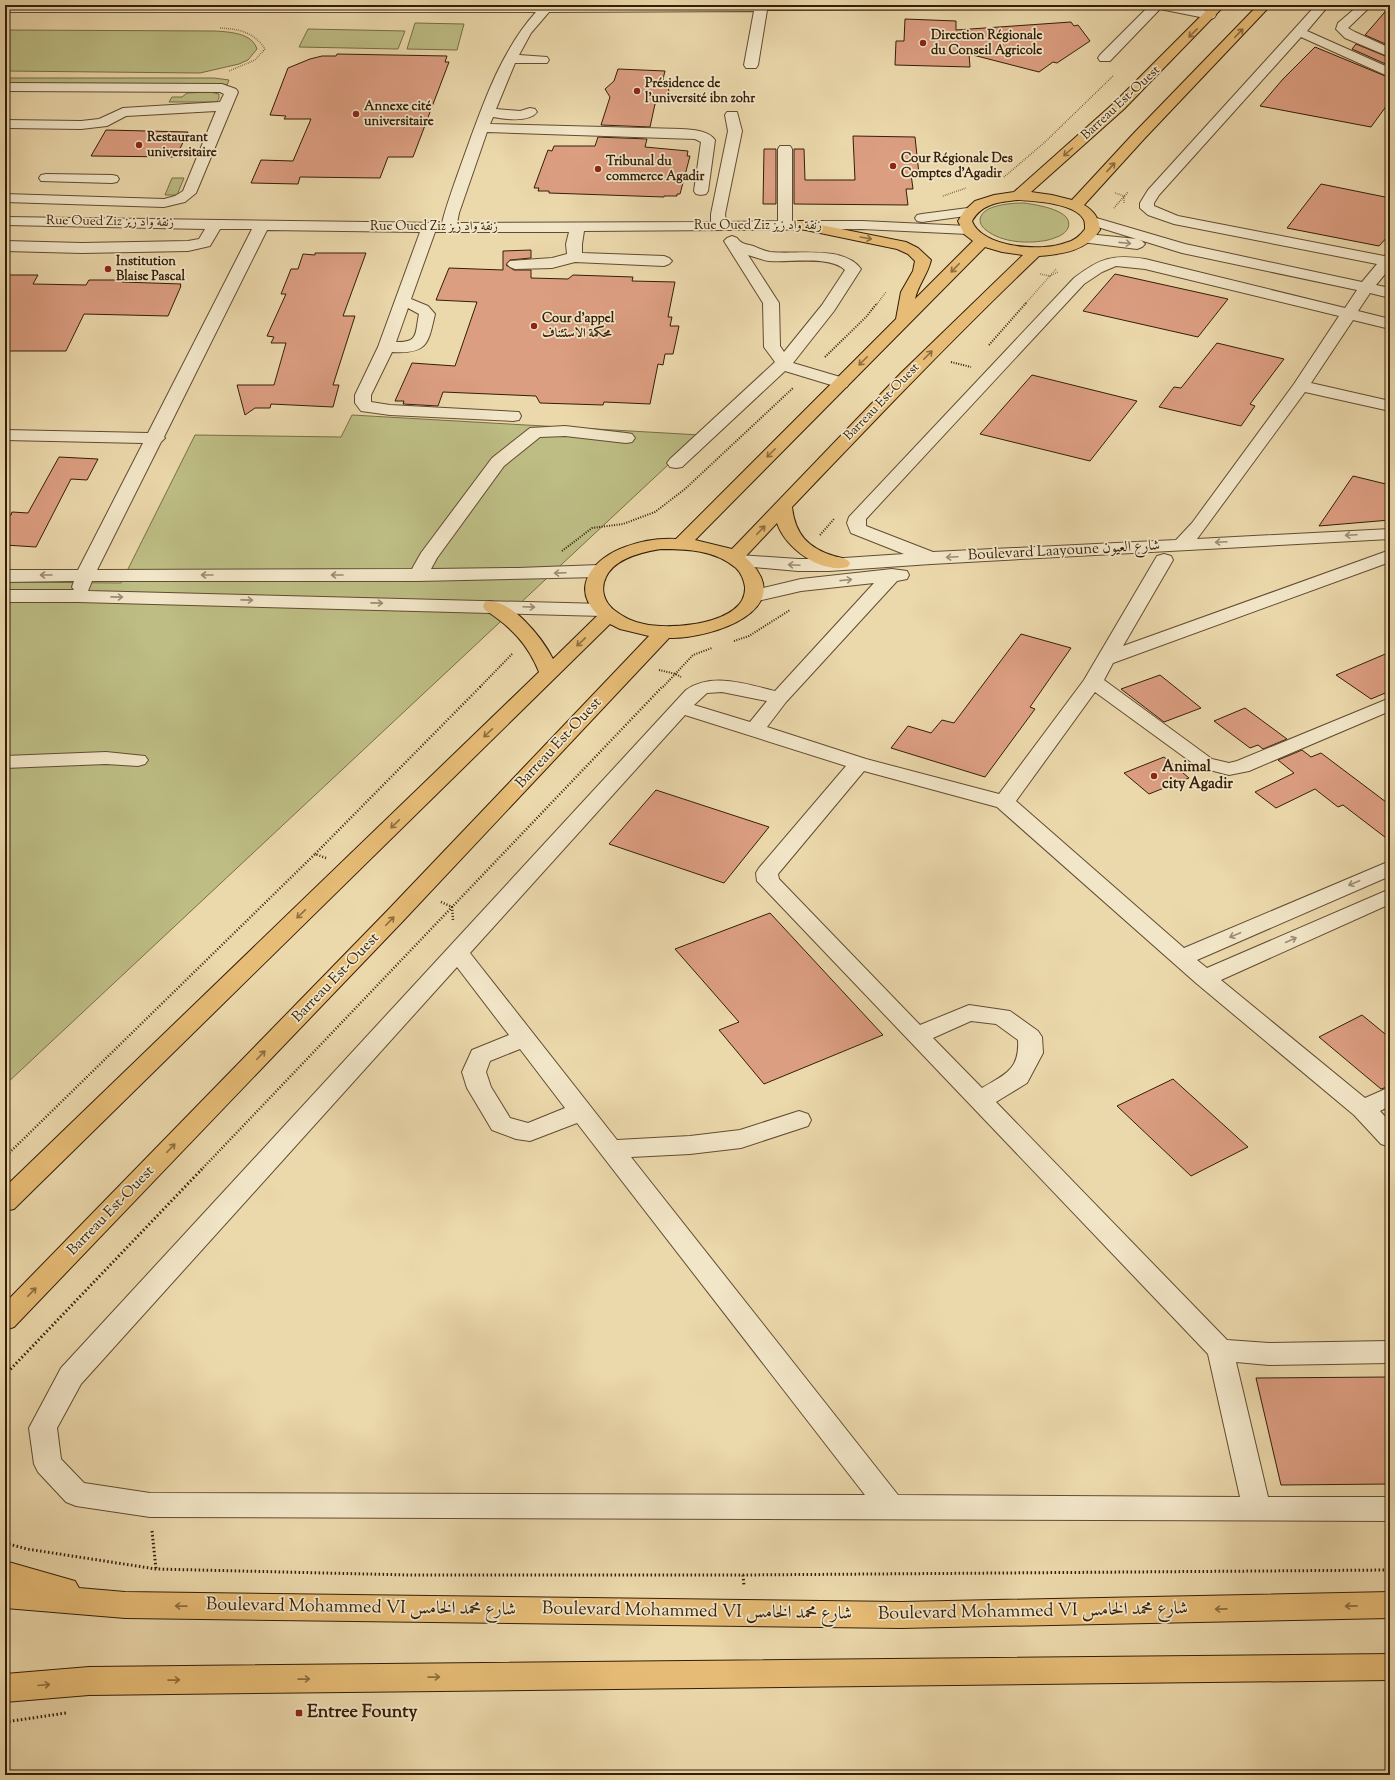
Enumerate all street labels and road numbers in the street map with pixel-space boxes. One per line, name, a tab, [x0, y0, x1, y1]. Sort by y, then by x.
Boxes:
street label: Barreau Est-Ouest	[1078, 61, 1165, 144]
street label: Rue Oued Ziz زنقة واد زيز	[46, 212, 174, 232]
street label: Rue Oued Ziz زنقة واد زيز	[694, 217, 822, 235]
street label: Rue Oued Ziz زنقة واد زيز	[370, 218, 498, 236]
street label: Barreau Est-Ouest	[840, 359, 924, 445]
street label: Boulevard Laayoune شارع العيون	[967, 535, 1161, 568]
street label: Barreau Est-Ouest	[511, 693, 607, 793]
street label: Barreau Est-Ouest	[288, 928, 384, 1028]
street label: Barreau Est-Ouest	[63, 1161, 159, 1261]
street label: Boulevard Mohammed VI شارع محمد الخامس	[206, 1592, 516, 1624]
street label: Boulevard Mohammed VI شارع محمد الخامس	[542, 1596, 852, 1628]
street label: Boulevard Mohammed VI شارع محمد الخامس	[878, 1596, 1188, 1628]

